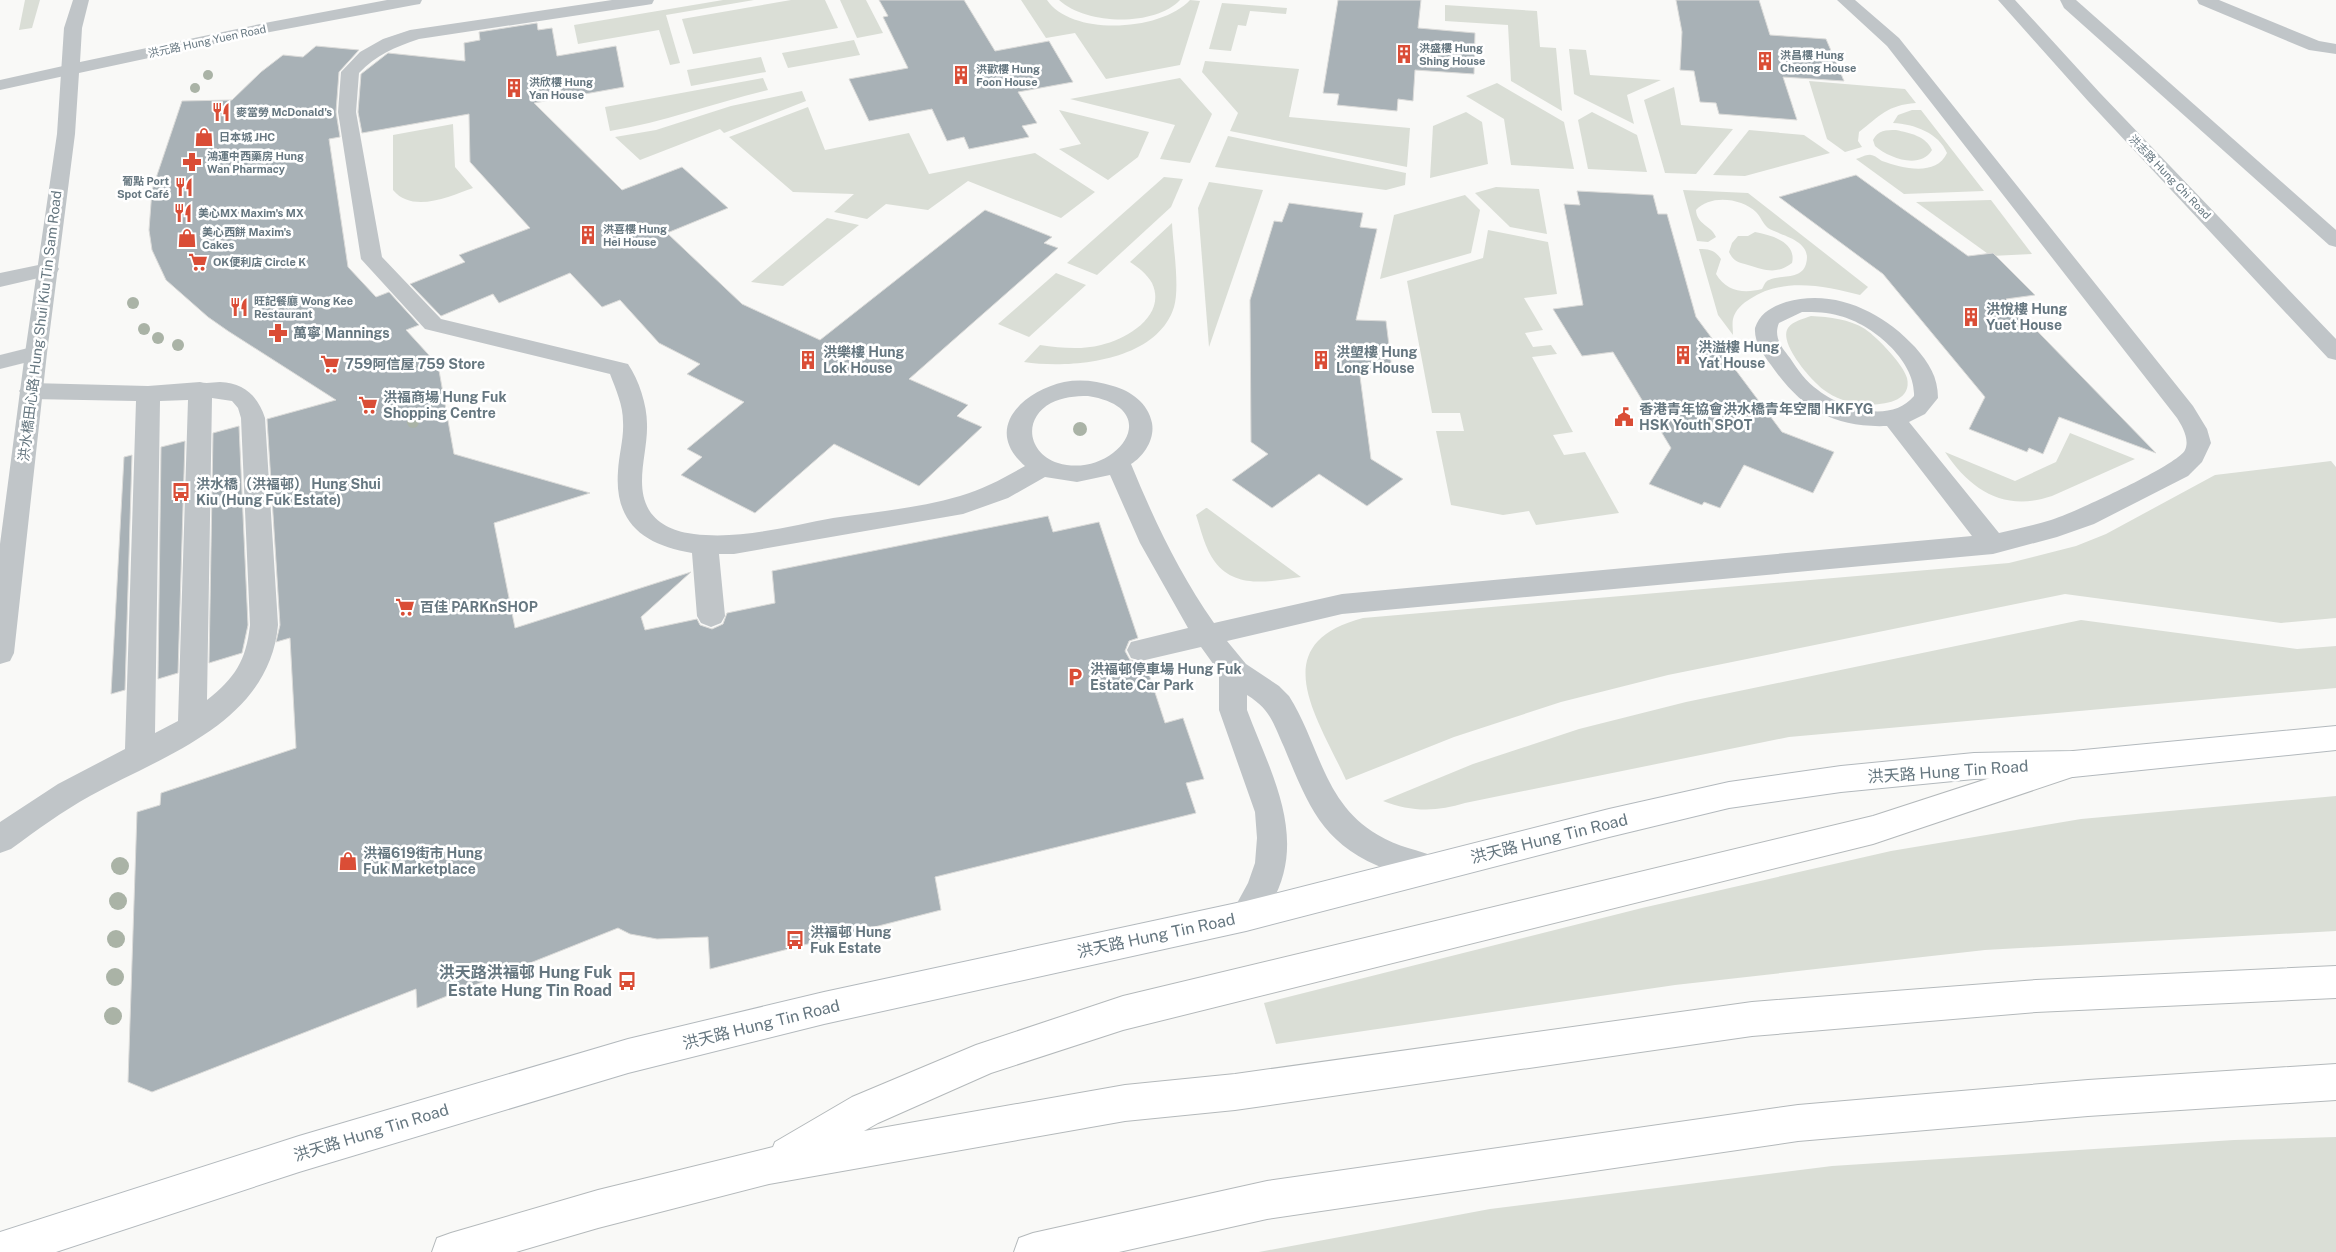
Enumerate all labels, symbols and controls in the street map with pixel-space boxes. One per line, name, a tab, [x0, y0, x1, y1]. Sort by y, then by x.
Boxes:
street label: 洪元路 Hung Yuen Road	[147, 23, 267, 59]
place label: 洪盛樓 Hung Shing House	[1419, 42, 1485, 67]
building icon: 洪盛樓 Hung Shing House	[1393, 43, 1415, 65]
place label: 洪昌樓 Hung Cheong House	[1780, 49, 1856, 74]
building icon: 洪昌樓 Hung Cheong House	[1754, 50, 1776, 72]
place label: 洪歡樓 Hung Foon House	[976, 63, 1040, 88]
building icon: 洪歡樓 Hung Foon House	[950, 64, 972, 86]
place label: 洪欣樓 Hung Yan House	[529, 76, 593, 101]
building icon: 洪欣樓 Hung Yan House	[503, 77, 525, 99]
restaurant icon: 麥當勞 McDonald's	[210, 101, 232, 123]
place label: 麥當勞 McDonald's	[236, 106, 332, 118]
shop icon: 日本城 JHC	[193, 126, 215, 148]
place label: 日本城 JHC	[219, 131, 275, 143]
street label: 洪志路 Hung Chi Road	[2127, 133, 2213, 221]
place label: 鴻運中西藥房 Hung Wan Pharmacy	[207, 150, 304, 175]
pharmacy icon: 鴻運中西藥房 Hung Wan Pharmacy	[181, 151, 203, 173]
place label: 葡點 Port Spot Café	[117, 175, 169, 200]
restaurant icon: 葡點 Port Spot Café	[173, 176, 195, 198]
street label: 洪水橋田心路 Hung Shui Kiu Tin Sam Road	[15, 190, 65, 462]
restaurant icon: 美心MX Maxim's MX	[172, 202, 194, 224]
place label: 美心MX Maxim's MX	[198, 207, 304, 219]
place label: 洪喜樓 Hung Hei House	[603, 223, 667, 248]
building icon: 洪喜樓 Hung Hei House	[577, 224, 599, 246]
place label: 美心西餅 Maxim's Cakes	[202, 226, 292, 251]
shop icon: 美心西餅 Maxim's Cakes	[176, 227, 198, 249]
supermarket icon: OK便利店 Circle K	[187, 251, 209, 273]
place label: OK便利店 Circle K	[213, 256, 306, 268]
place label: 旺記餐廳 Wong Kee Restaurant	[254, 295, 353, 320]
restaurant icon: 旺記餐廳 Wong Kee Restaurant	[228, 296, 250, 318]
place label: 洪悅樓 Hung Yuet House	[1986, 301, 2068, 333]
building icon: 洪悅樓 Hung Yuet House	[1960, 306, 1982, 328]
pharmacy icon: 萬寧 Mannings	[267, 322, 289, 344]
place label: 萬寧 Mannings	[293, 325, 390, 341]
place label: 洪溢樓 Hung Yat House	[1698, 339, 1780, 371]
place label: 洪樂樓 Hung Lok House	[823, 344, 905, 376]
place label: 洪塱樓 Hung Long House	[1336, 344, 1418, 376]
building icon: 洪溢樓 Hung Yat House	[1672, 344, 1694, 366]
building icon: 洪樂樓 Hung Lok House	[797, 349, 819, 371]
building icon: 洪塱樓 Hung Long House	[1310, 349, 1332, 371]
supermarket icon: 759阿信屋 759 Store	[319, 353, 341, 375]
place label: 759阿信屋 759 Store	[345, 356, 485, 372]
place label: 洪福商場 Hung Fuk Shopping Centre	[383, 389, 507, 421]
supermarket icon: 洪福商場 Hung Fuk Shopping Centre	[357, 394, 379, 416]
place label: 香港青年協會洪水橋青年空間 HKFYG HSK Youth SPOT	[1639, 401, 1873, 433]
public building icon: 香港青年協會洪水橋青年空間 HKFYG HSK Youth SPOT	[1613, 406, 1635, 428]
place label: 洪水橋（洪福邨） Hung Shui Kiu (Hung Fuk Estate)	[196, 476, 381, 508]
bus stop icon: 洪水橋（洪福邨） Hung Shui Kiu (Hung Fuk Estate)	[170, 481, 192, 503]
supermarket icon: 百佳 PARKnSHOP	[394, 596, 416, 618]
place label: 百佳 PARKnSHOP	[420, 599, 538, 615]
place label: 洪福邨停車場 Hung Fuk Estate Car Park	[1090, 661, 1242, 693]
parking icon: 洪福邨停車場 Hung Fuk Estate Car Park	[1064, 666, 1086, 688]
street label: 洪天路 Hung Tin Road	[1867, 756, 2029, 787]
street label: 洪天路 Hung Tin Road	[1469, 810, 1630, 867]
place label: 洪福619街市 Hung Fuk Marketplace	[363, 845, 483, 877]
shop icon: 洪福619街市 Hung Fuk Marketplace	[337, 850, 359, 872]
street label: 洪天路 Hung Tin Road	[1075, 909, 1237, 962]
place label: 洪福邨 Hung Fuk Estate	[810, 924, 892, 956]
bus stop icon: 洪福邨 Hung Fuk Estate	[784, 929, 806, 951]
place label: 洪天路洪福邨 Hung Fuk Estate Hung Tin Road	[439, 963, 612, 1000]
bus stop icon: 洪天路洪福邨 Hung Fuk Estate Hung Tin Road	[616, 970, 638, 992]
street label: 洪天路 Hung Tin Road	[681, 996, 842, 1053]
street label: 洪天路 Hung Tin Road	[291, 1100, 451, 1165]

